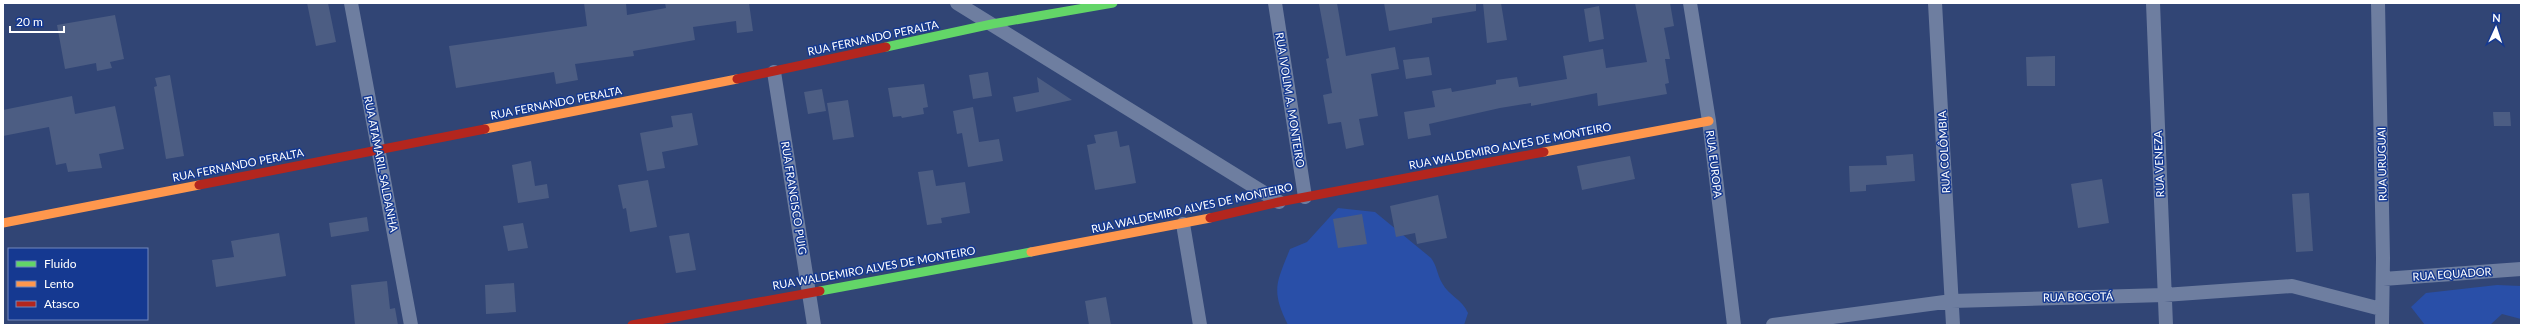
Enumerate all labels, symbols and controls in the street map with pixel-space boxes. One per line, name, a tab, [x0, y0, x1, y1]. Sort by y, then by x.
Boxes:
scale bar	[10, 8, 64, 34]
north arrow	[2476, 8, 2516, 48]
text: N	[2492, 11, 2501, 24]
text: 20 m	[16, 14, 43, 29]
street label: RUA FERNANDO PERALTA	[806, 17, 940, 58]
street label: RUA IVOLIM A. MONTEIRO	[1273, 31, 1308, 169]
street label: RUA FERNANDO PERALTA	[489, 83, 623, 122]
street label: RUA ATAMARIL SALDANHA	[362, 95, 401, 234]
street label: RUA COLÔMBIA	[1935, 110, 1952, 194]
street label: RUA WALDEMIRO ALVES DE MONTEIRO	[1408, 119, 1612, 172]
street label: RUA URUGUAI	[2374, 127, 2389, 201]
street label: RUA EUROPA	[1704, 129, 1725, 199]
street label: RUA VENEZA	[2151, 130, 2166, 198]
street label: RUA FRANCISCO PUIG	[779, 140, 810, 256]
street label: RUA FERNANDO PERALTA	[171, 145, 305, 184]
street label: RUA WALDEMIRO ALVES DE MONTEIRO	[1090, 180, 1294, 235]
street label: RUA WALDEMIRO ALVES DE MONTEIRO	[771, 243, 977, 292]
legend	[8, 248, 148, 320]
text: Fluido	[44, 256, 77, 271]
street label: RUA EQUADOR	[2412, 264, 2492, 283]
text: Lento	[44, 276, 74, 291]
street label: RUA BOGOTÁ	[2043, 289, 2114, 304]
text: Atasco	[44, 296, 80, 311]

